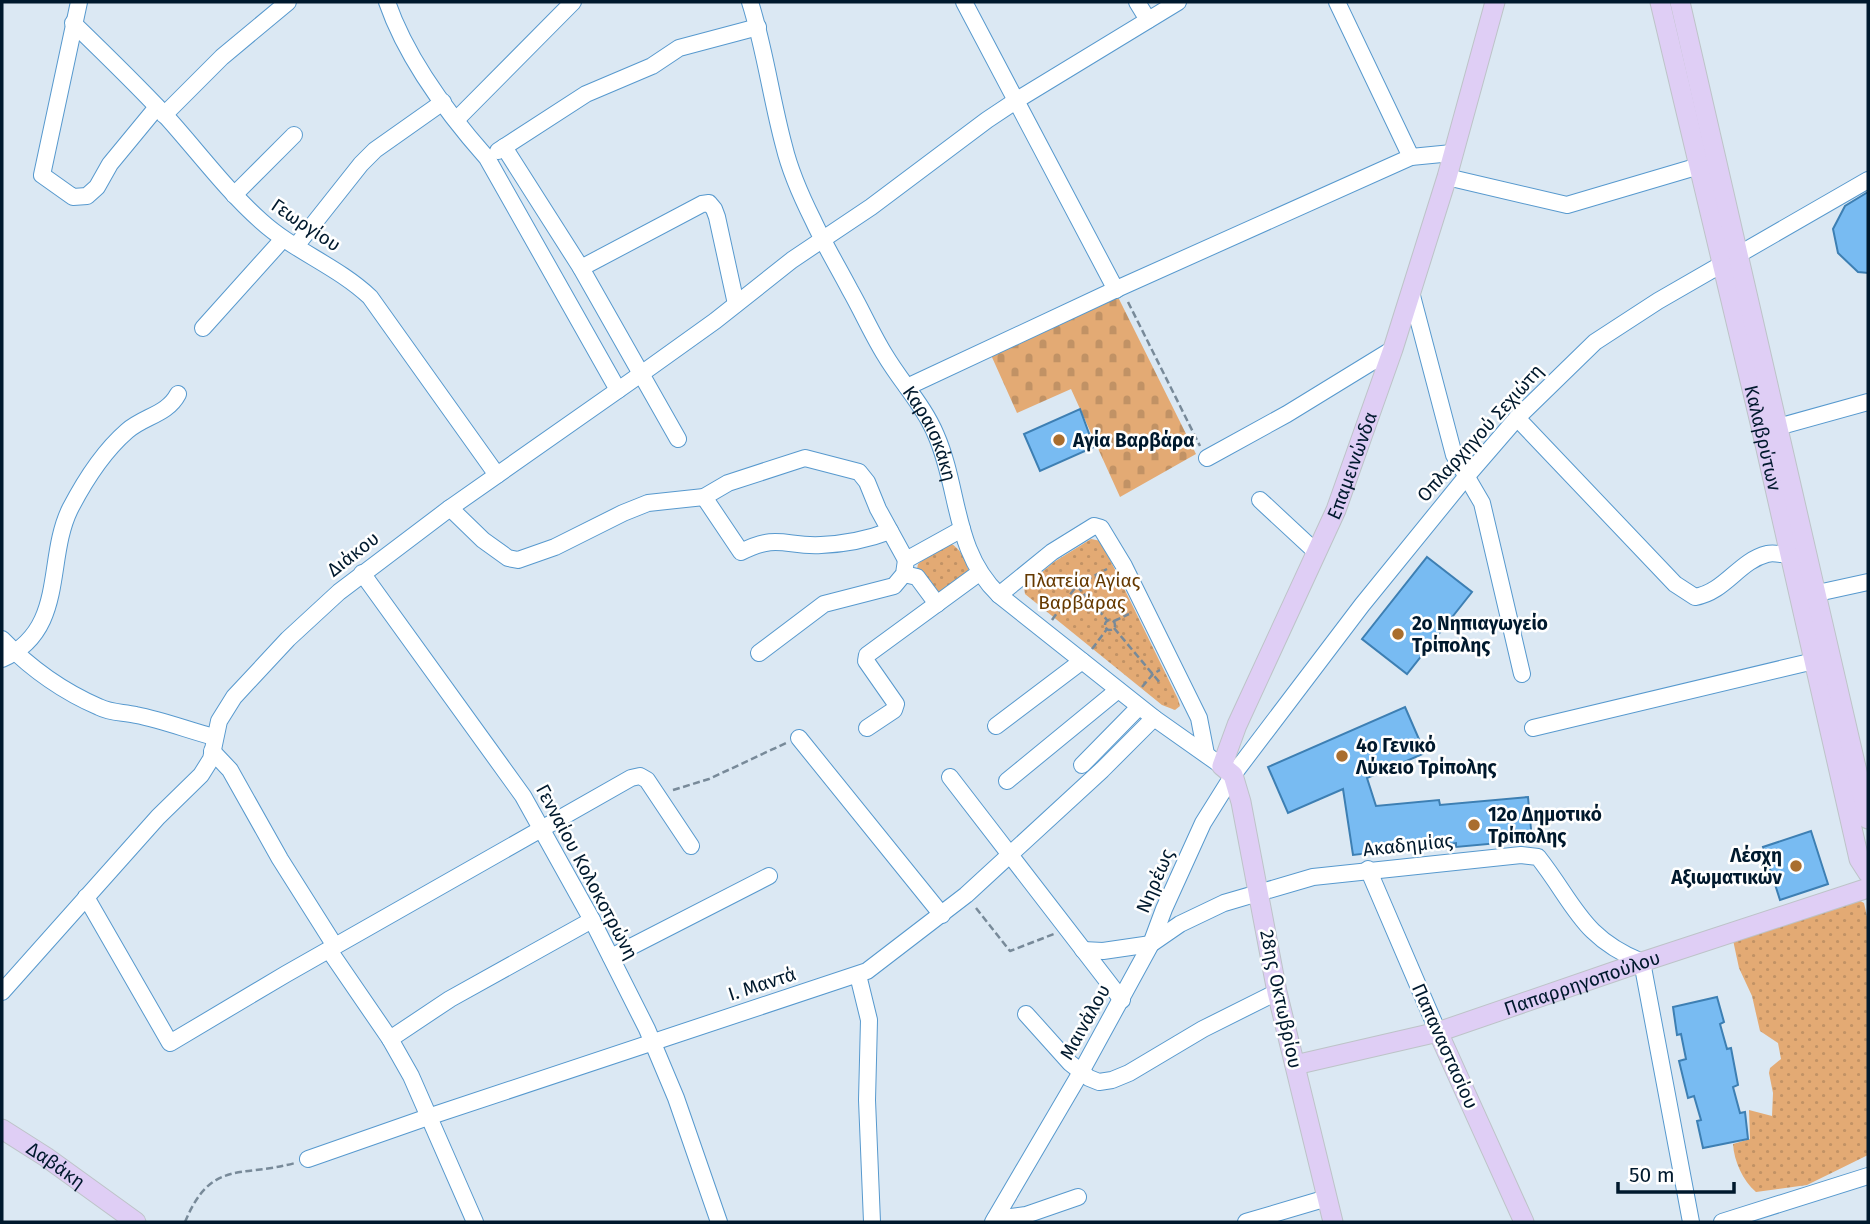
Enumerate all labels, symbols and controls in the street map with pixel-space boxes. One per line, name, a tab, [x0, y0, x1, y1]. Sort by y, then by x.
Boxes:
street label: Γεωργίου	[267, 194, 345, 256]
street label: Οπλαρχηγού Σεχιώτη	[1412, 359, 1548, 507]
street label: Καραισκάκη	[898, 381, 962, 483]
street label: Καλαβρύτων	[1740, 383, 1787, 493]
street label: Επαμεινώνδα	[1322, 409, 1381, 523]
place label: Αγία Βαρβάρα	[1072, 429, 1195, 452]
marker: Αγία Βαρβάρα	[1051, 432, 1067, 448]
street label: Διάκου	[322, 527, 384, 581]
park label: Πλατεία Αγίας Βαρβάρας	[1024, 569, 1141, 614]
place label: 2ο Νηπιαγωγείο Τρίπολης	[1412, 612, 1548, 657]
marker: 2ο Νηπιαγωγείο Τρίπολης	[1390, 626, 1406, 642]
place label: 4ο Γενικό Λύκειο Τρίπολης	[1355, 734, 1497, 779]
marker: 4ο Γενικό Λύκειο Τρίπολης	[1334, 748, 1350, 764]
street label: Γενναίου Κολοκοτρώνη	[531, 780, 643, 964]
place label: 12ο Δημοτικό Τρίπολης	[1488, 803, 1602, 848]
marker: 12ο Δημοτικό Τρίπολης	[1466, 817, 1482, 833]
street label: Ακαδημίας	[1362, 829, 1454, 861]
place label: Λέσχη Αξιωματικών	[1670, 844, 1782, 889]
street label: Νηρέως	[1131, 845, 1179, 917]
marker: Λέσχη Αξιωματικών	[1788, 858, 1804, 874]
street label: 28ης Οκτωβρίου	[1255, 928, 1307, 1070]
street label: Παπαρρηγοπούλου	[1501, 945, 1663, 1020]
street label: Ι. Μαντά	[725, 962, 799, 1006]
street label: Μαινάλου	[1055, 980, 1115, 1064]
street label: Παπαναστασίου	[1407, 980, 1483, 1112]
street label: Δαβάκη	[23, 1136, 90, 1193]
scale bar	[1618, 1150, 1734, 1194]
text: 50 m	[1629, 1162, 1675, 1188]

